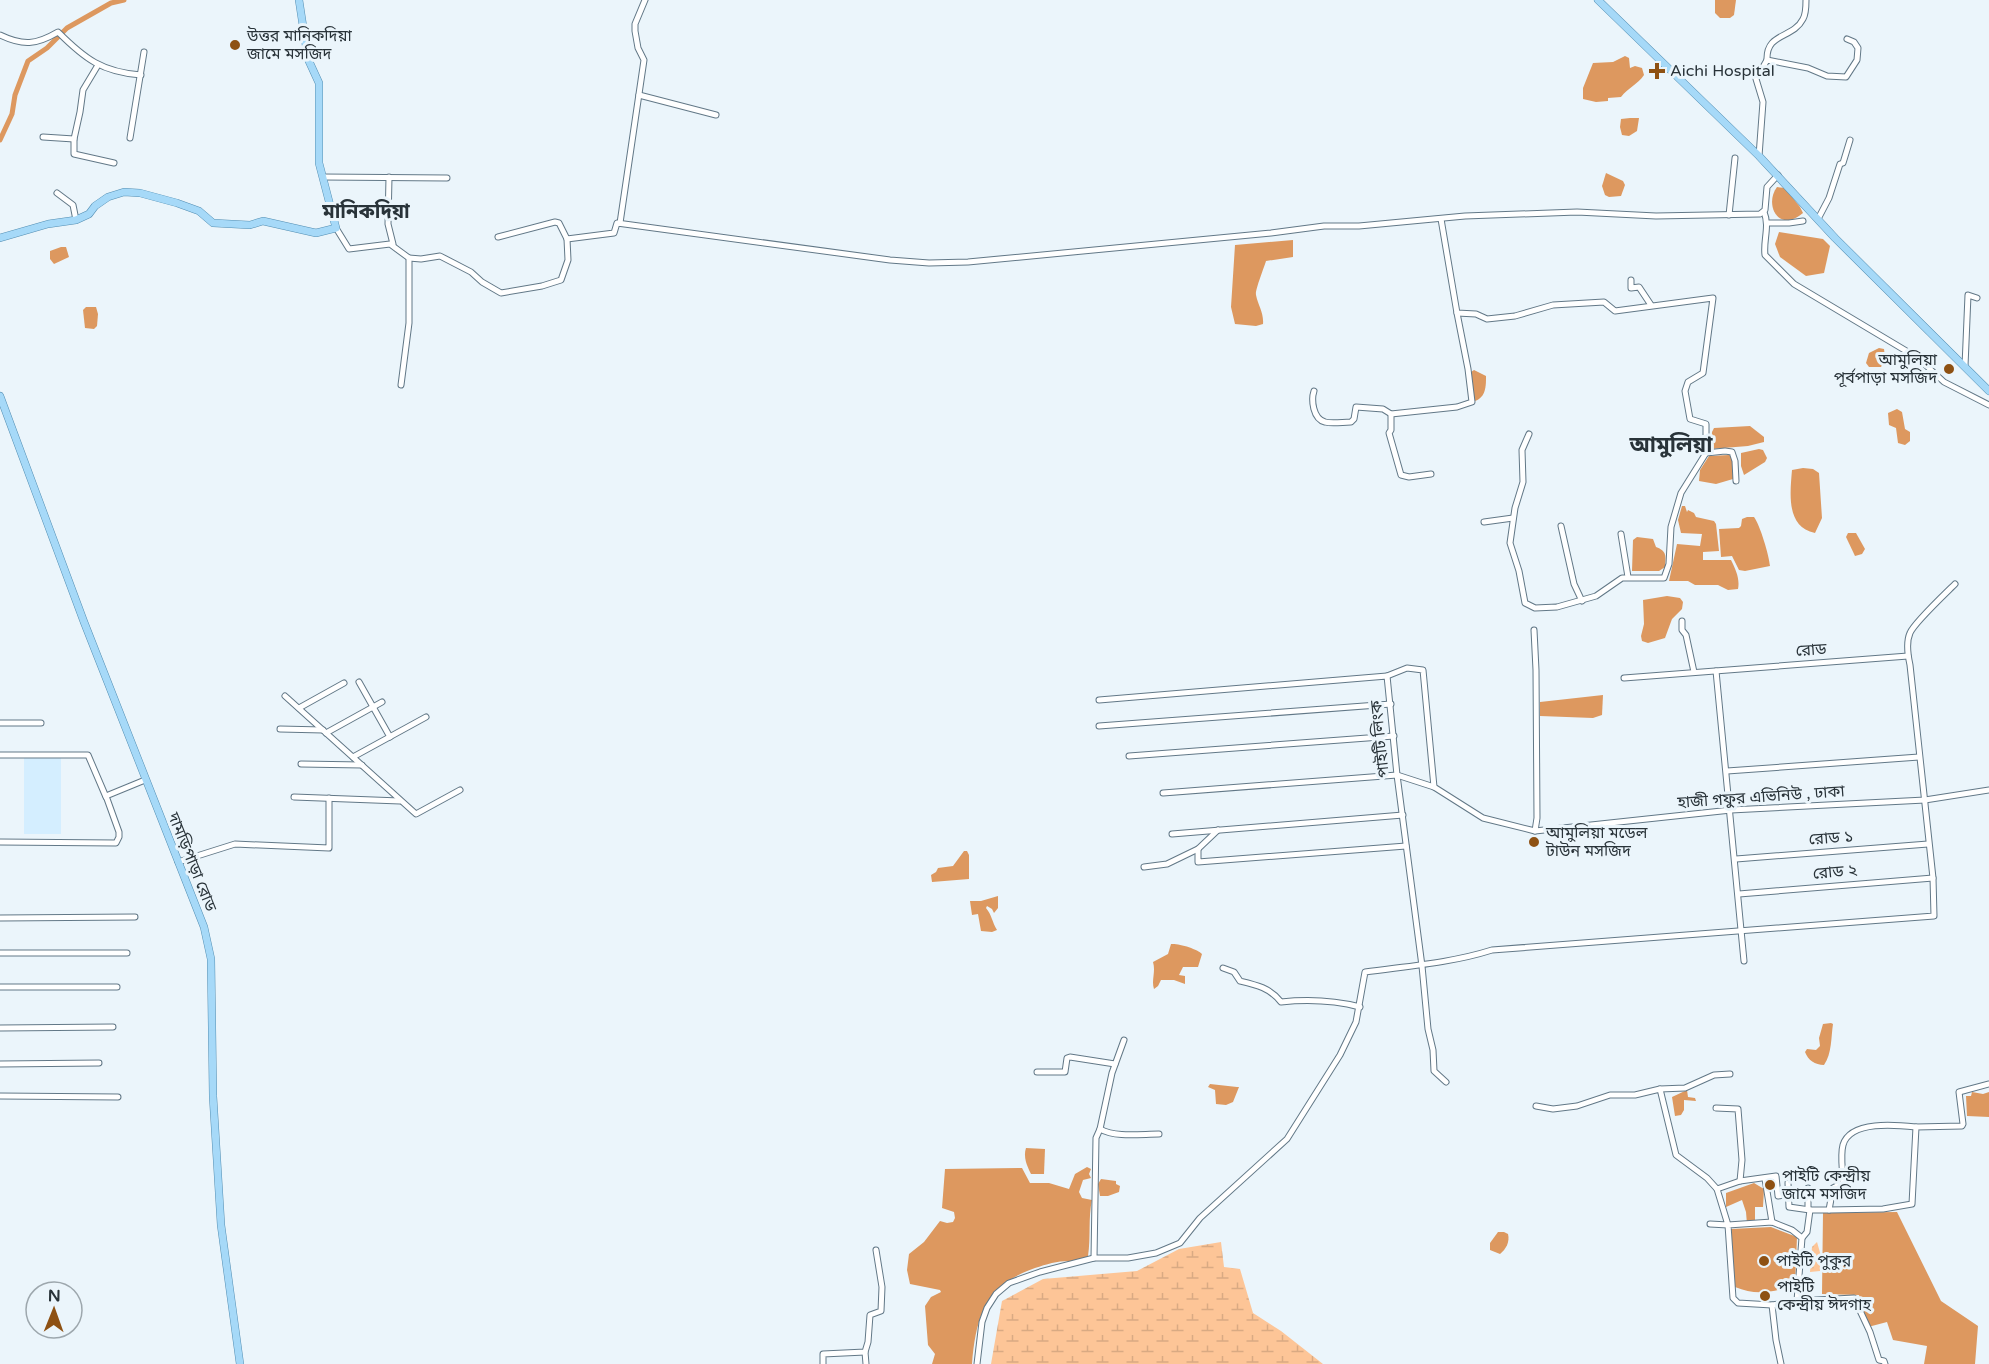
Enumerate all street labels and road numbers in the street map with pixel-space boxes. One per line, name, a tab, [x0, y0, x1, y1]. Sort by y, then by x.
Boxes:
street label: রোড	[1795, 639, 1828, 661]
street label: পাইটি লিংক	[1366, 698, 1394, 778]
street label: হাজী গফুর এভিনিউ , ঢাকা	[1676, 781, 1846, 813]
street label: দামড়িপাড়া রোড	[163, 809, 221, 915]
street label: রোড ১	[1808, 826, 1854, 850]
street label: রোড ২	[1812, 860, 1859, 884]

